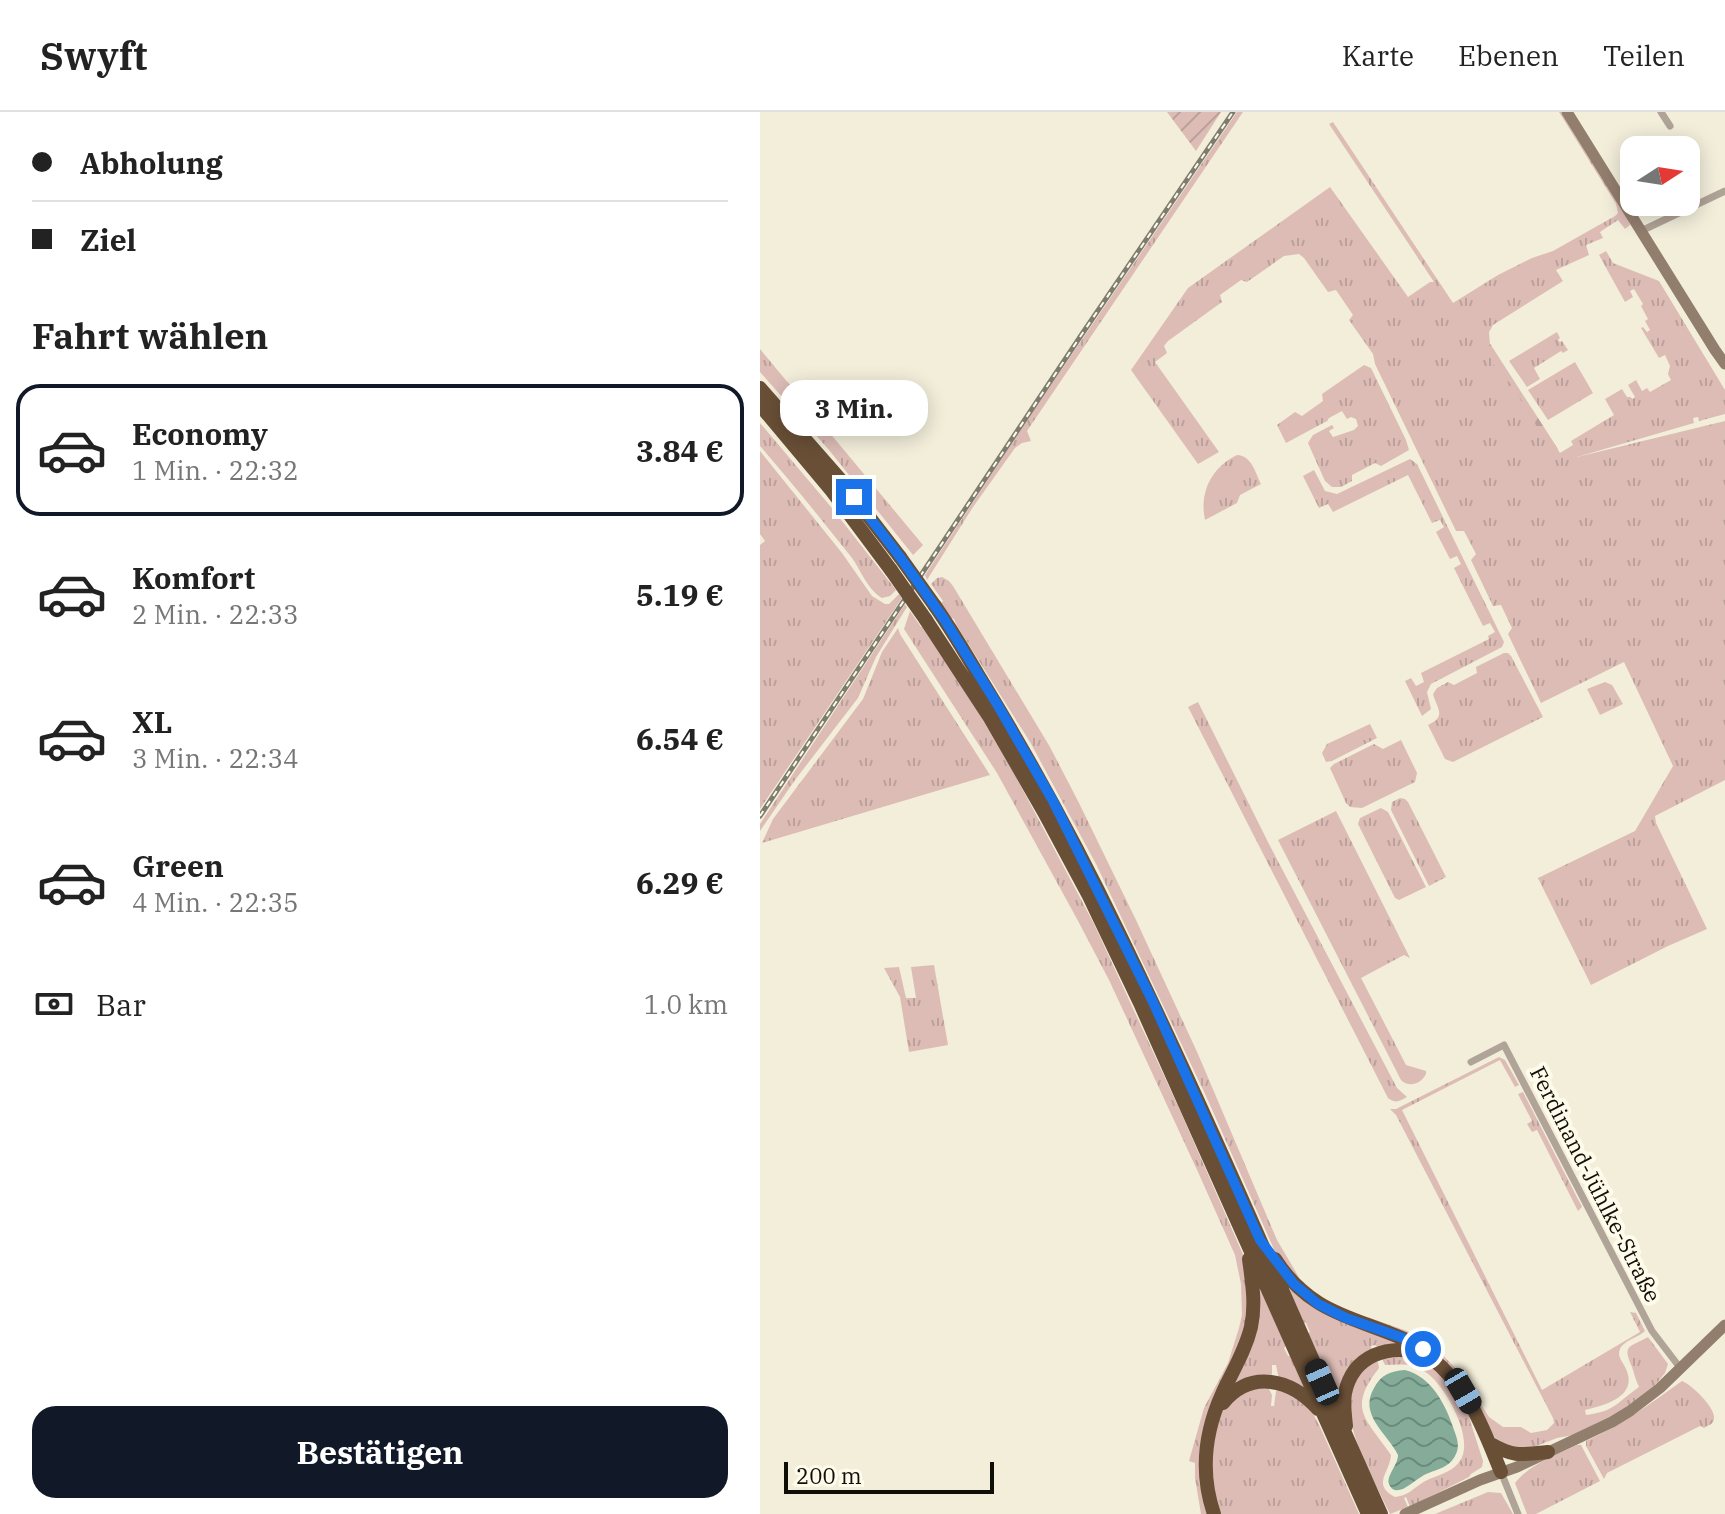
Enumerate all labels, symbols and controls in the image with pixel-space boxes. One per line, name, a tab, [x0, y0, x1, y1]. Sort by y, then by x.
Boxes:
text: Swyft	[40, 31, 148, 80]
text: Karte	[1342, 37, 1414, 74]
text: Ebenen	[1458, 37, 1559, 74]
text: Teilen	[1603, 37, 1685, 74]
north arrow	[1620, 136, 1700, 216]
map controls	[1620, 136, 1700, 216]
text: Abholung	[80, 143, 223, 182]
text: Ziel	[80, 220, 136, 259]
text: Fahrt wählen	[32, 312, 268, 359]
callout: 3 Min.	[780, 381, 928, 437]
text: 3 Min.	[815, 391, 893, 425]
icon: car	[36, 414, 108, 486]
text: Economy	[132, 414, 268, 453]
text: 3.84 €	[636, 431, 724, 470]
text: 1 Min. · 22:32	[132, 453, 299, 487]
route end	[836, 479, 872, 515]
icon: car	[36, 558, 108, 630]
text: Komfort	[132, 558, 255, 597]
text: 5.19 €	[636, 575, 724, 614]
text: 2 Min. · 22:33	[132, 597, 299, 631]
icon: car	[36, 702, 108, 774]
text: XL	[132, 702, 172, 741]
text: 6.54 €	[636, 719, 724, 758]
text: 3 Min. · 22:34	[132, 741, 299, 775]
icon: car	[36, 846, 108, 918]
text: Green	[132, 846, 224, 885]
text: 6.29 €	[636, 863, 724, 902]
text: 4 Min. · 22:35	[132, 885, 299, 919]
icon: cash	[32, 982, 76, 1026]
text: Bar	[96, 985, 146, 1024]
text: 1.0 km	[644, 987, 728, 1021]
street label: Ferdinand-Jühlke-Straße	[1524, 1061, 1668, 1307]
route start	[1405, 1331, 1441, 1367]
car	[1301, 1355, 1343, 1409]
car	[1441, 1364, 1485, 1418]
button: Bestätigen	[32, 1406, 728, 1498]
scale bar	[784, 1458, 994, 1494]
text: 200 m	[796, 1461, 862, 1490]

